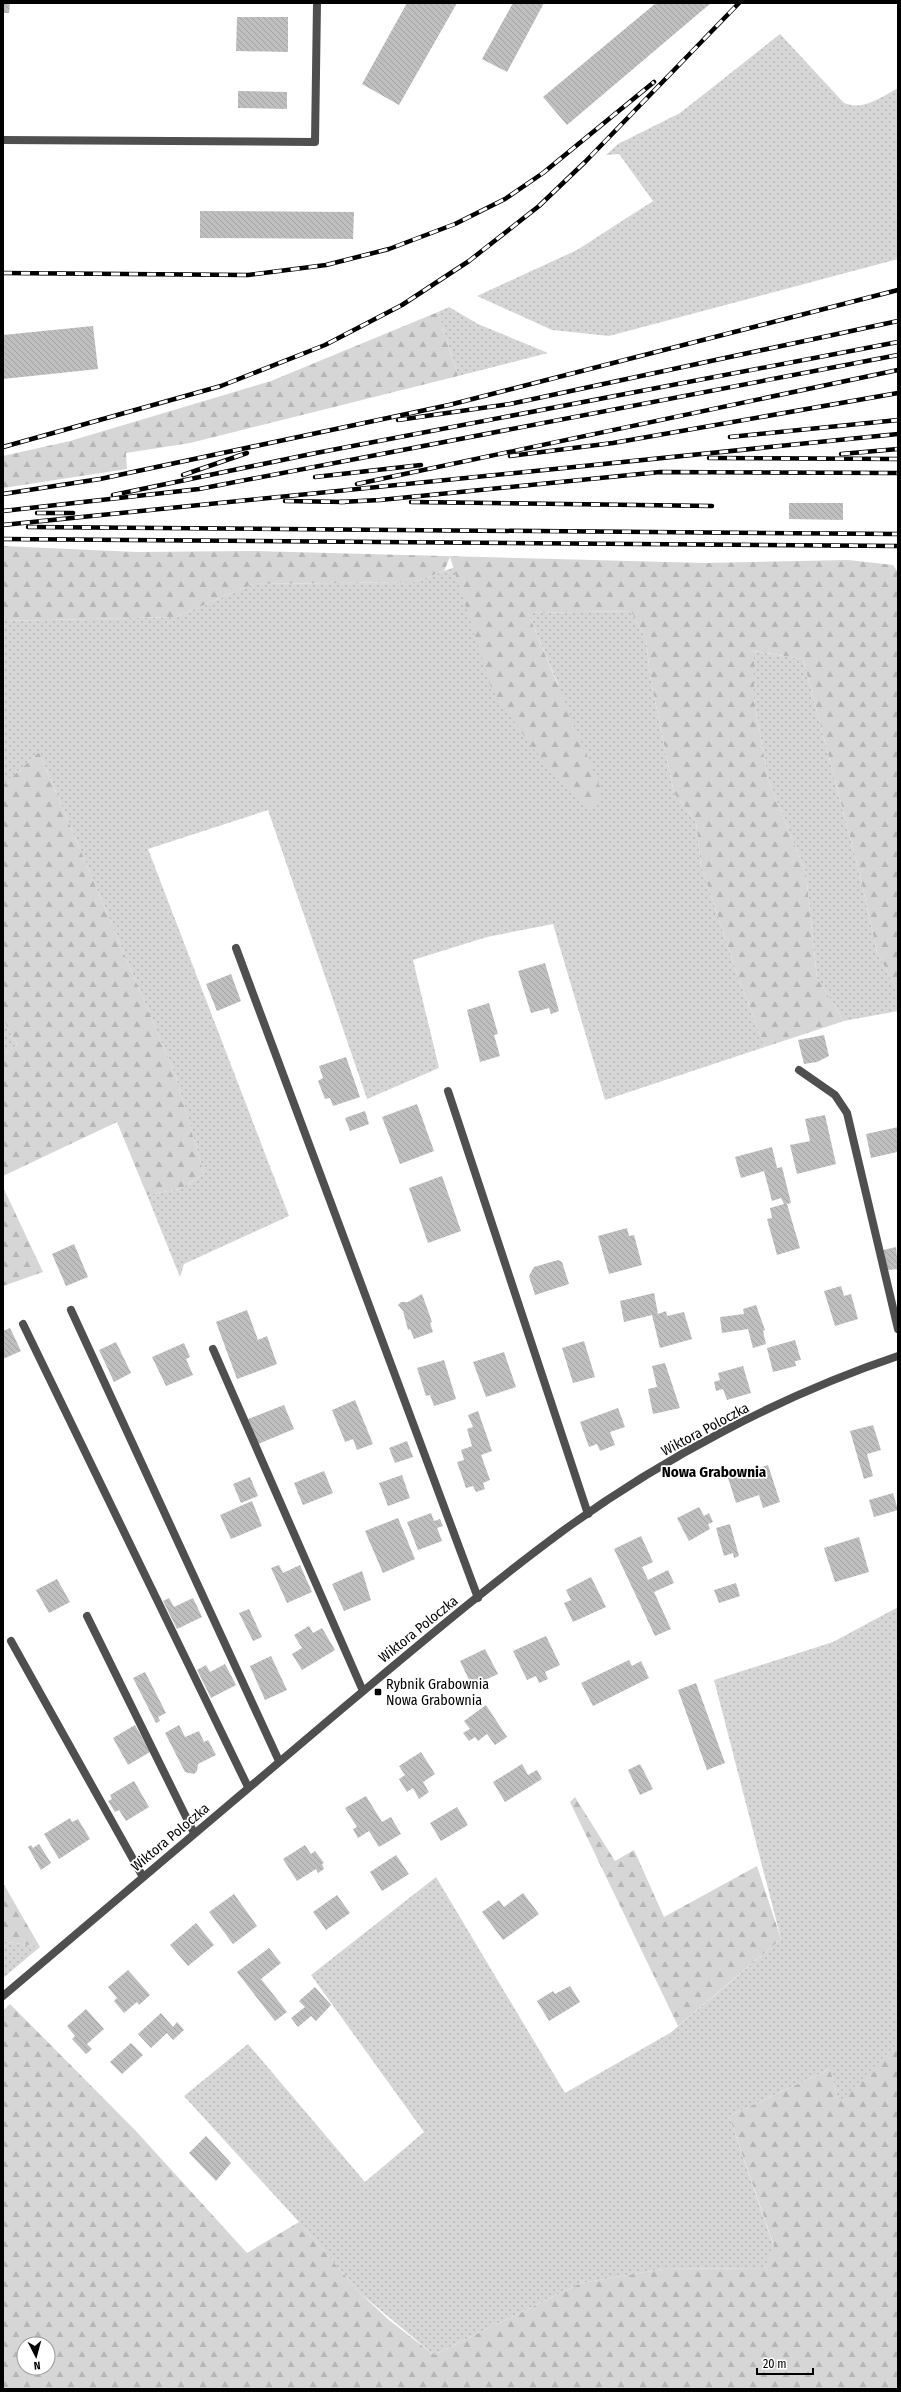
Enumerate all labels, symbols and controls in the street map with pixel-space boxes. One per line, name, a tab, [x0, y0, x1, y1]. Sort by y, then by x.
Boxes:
street label: Wiktora Poloczka	[658, 1399, 752, 1460]
district label: Nowa Grabownia	[662, 1463, 767, 1481]
street label: Wiktora Poloczka	[375, 1592, 461, 1666]
place label: Rybnik Grabownia Nowa Grabownia	[386, 1676, 489, 1709]
marker: Rybnik Grabownia Nowa Grabownia	[373, 1687, 383, 1697]
street label: Wiktora Poloczka	[128, 1800, 213, 1875]
north arrow	[16, 2336, 56, 2376]
scale bar	[757, 2350, 813, 2376]
text: 20 m	[763, 2357, 787, 2371]
text: N	[33, 2359, 41, 2372]

